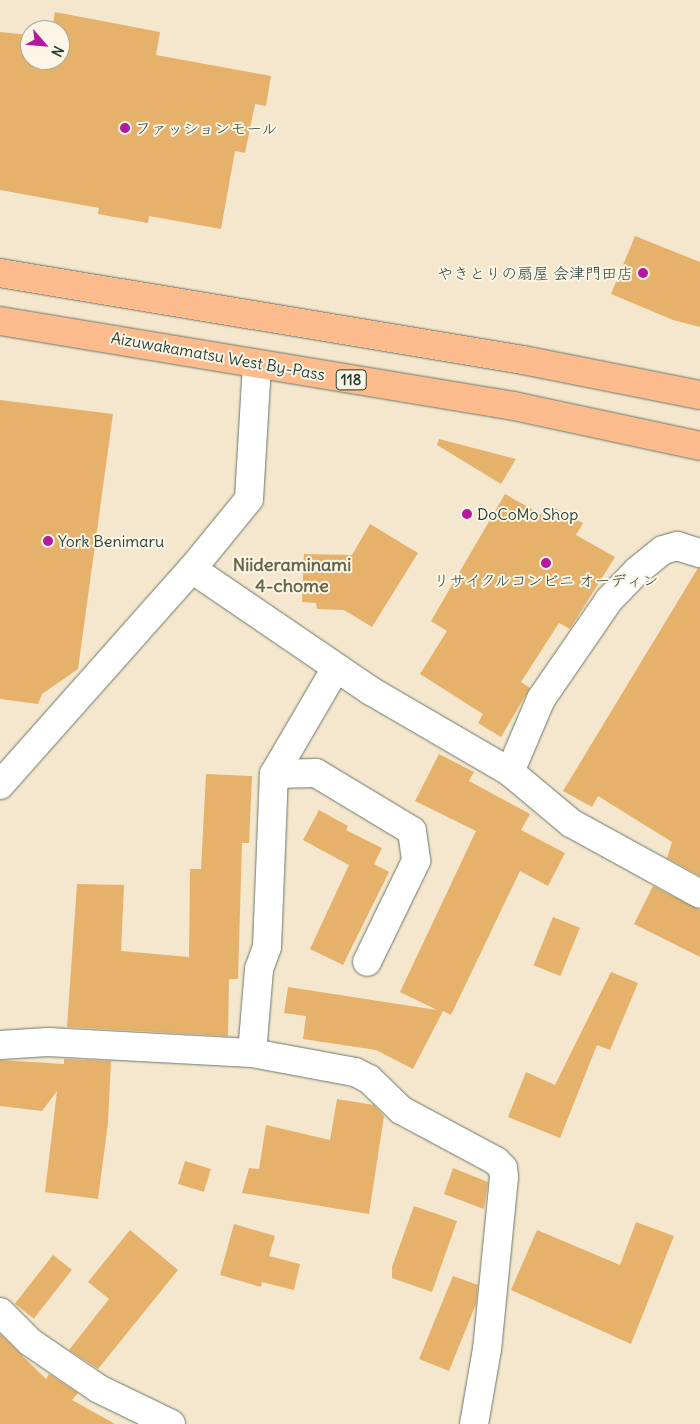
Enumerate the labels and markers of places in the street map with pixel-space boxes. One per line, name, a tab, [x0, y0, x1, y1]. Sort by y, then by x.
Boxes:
place label: ファッションモール	[135, 118, 279, 138]
marker: ファッションモール	[119, 122, 131, 134]
place label: やきとりの扇屋 会津門田店	[437, 263, 633, 283]
marker: やきとりの扇屋 会津門田店	[637, 267, 649, 279]
place label: DoCoMo Shop	[477, 504, 578, 524]
marker: DoCoMo Shop	[461, 508, 473, 520]
place label: York Benimaru	[58, 531, 164, 551]
marker: York Benimaru	[42, 535, 54, 547]
marker: リサイクルコンビニ オーディン	[540, 557, 552, 569]
place label: リサイクルコンビニ オーディン	[432, 570, 660, 590]

